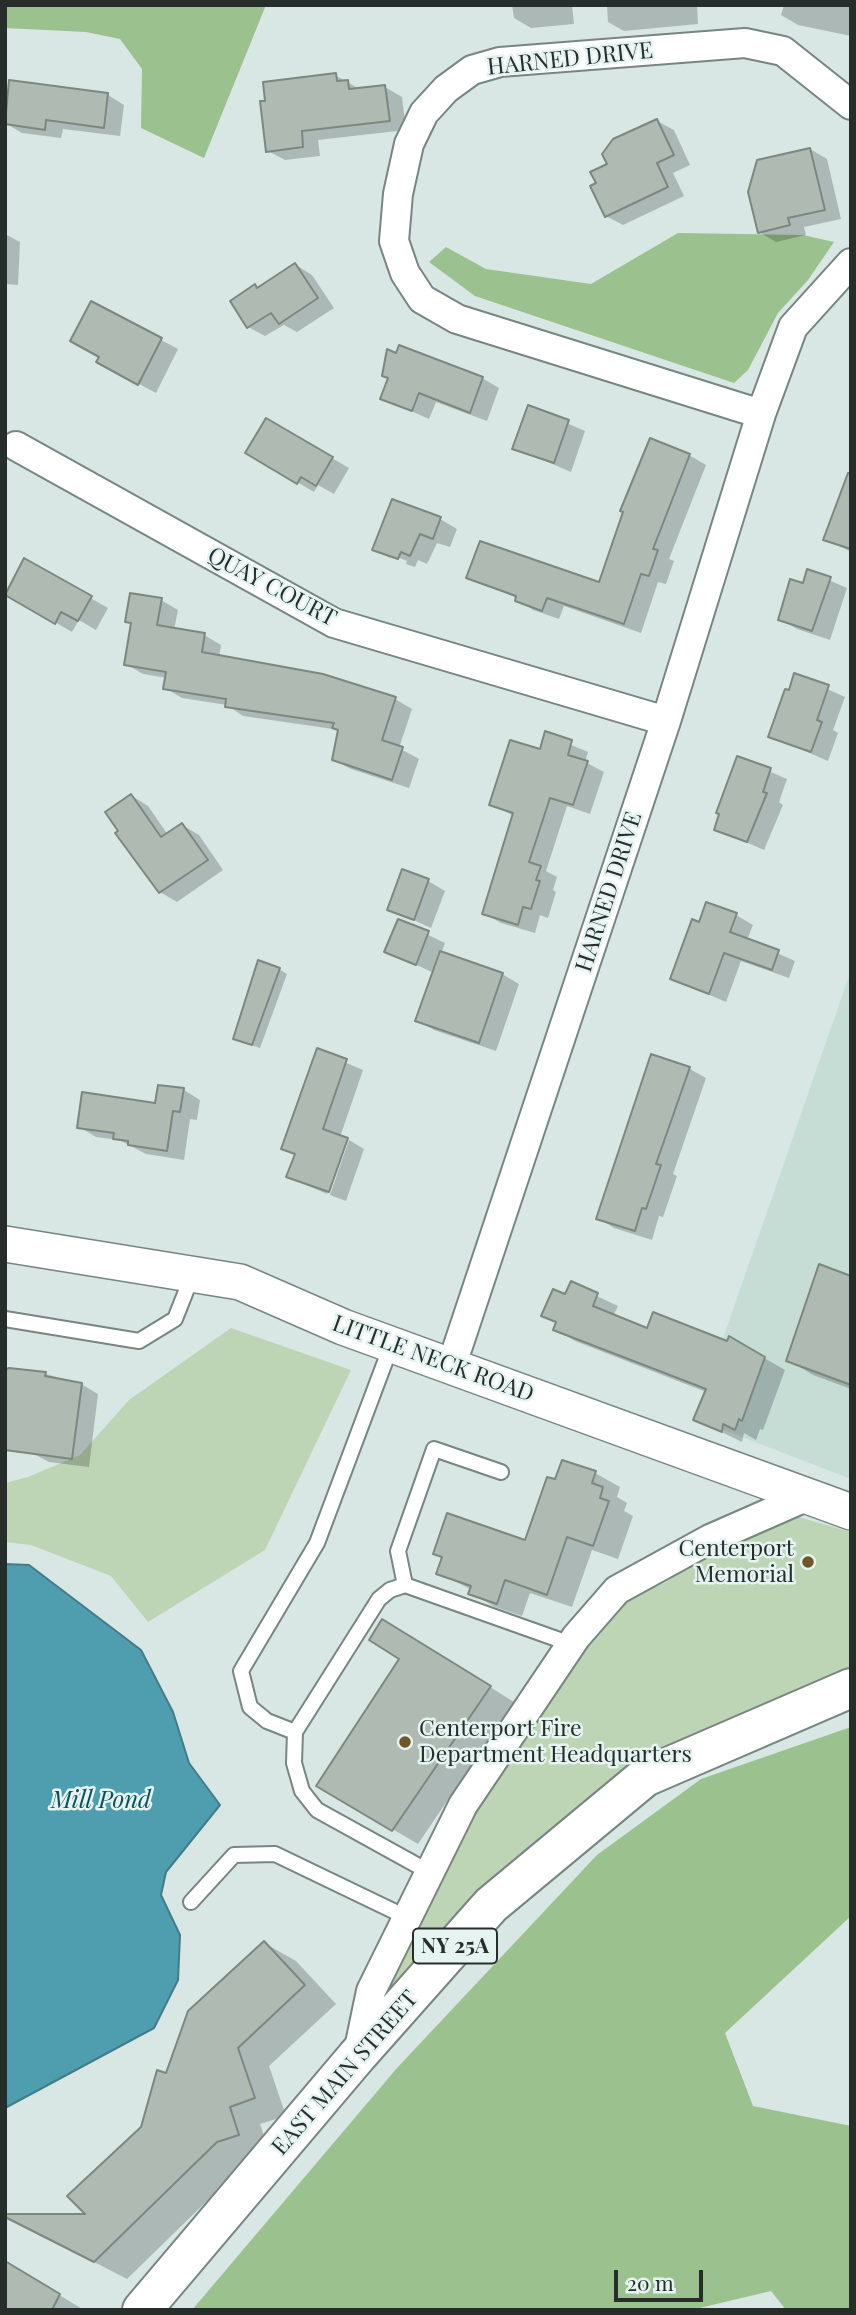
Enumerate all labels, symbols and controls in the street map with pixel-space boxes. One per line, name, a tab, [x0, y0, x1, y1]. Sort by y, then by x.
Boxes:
street label: HARNED DRIVE	[486, 37, 654, 81]
street label: QUAY COURT	[203, 541, 341, 633]
street label: HARNED DRIVE	[570, 809, 648, 975]
street label: LITTLE NECK ROAD	[329, 1310, 537, 1408]
place label: Centerport Memorial	[678, 1535, 794, 1589]
marker: Centerport Memorial	[800, 1554, 816, 1570]
place label: Centerport Fire Department Headquarters	[419, 1715, 692, 1769]
marker: Centerport Fire Department Headquarters	[397, 1734, 413, 1750]
water label: Mill Pond	[51, 1787, 151, 1815]
road number: NY 25A	[413, 1928, 497, 1964]
street label: EAST MAIN STREET	[266, 1985, 424, 2161]
scale bar	[618, 2256, 707, 2300]
text: 20 m	[627, 2268, 674, 2296]

